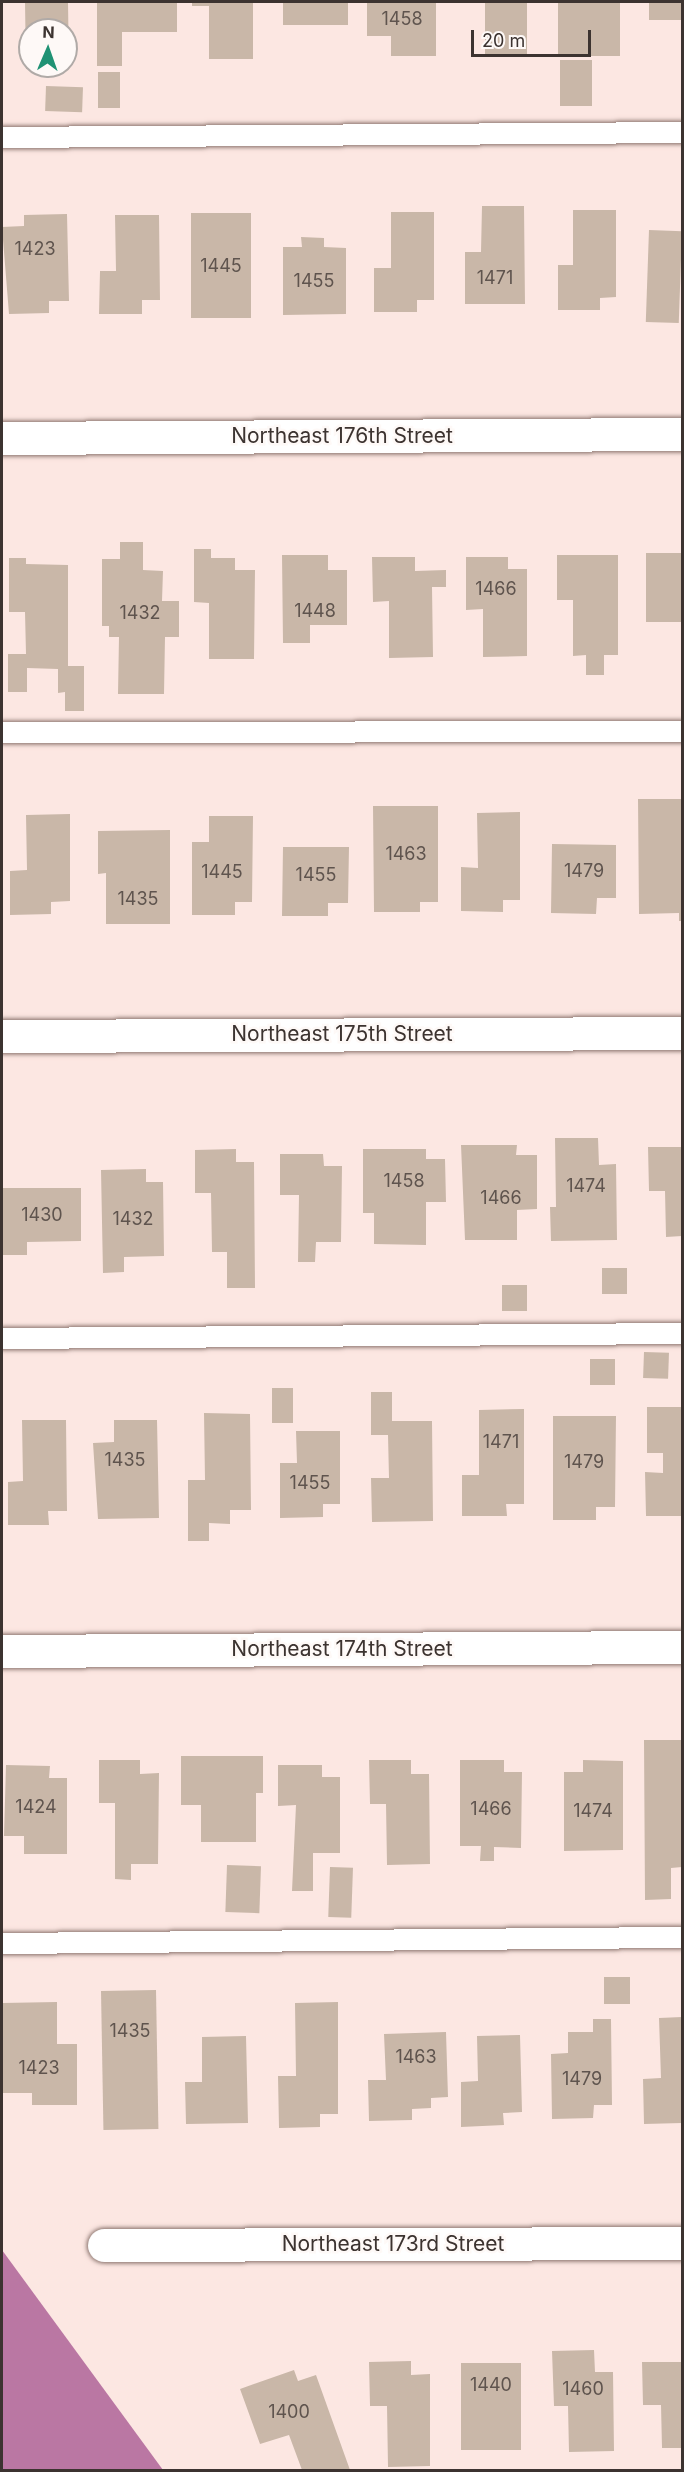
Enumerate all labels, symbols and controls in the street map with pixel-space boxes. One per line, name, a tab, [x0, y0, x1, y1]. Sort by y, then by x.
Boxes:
house number: 1458	[381, 8, 423, 30]
north arrow	[18, 18, 78, 78]
scale bar	[474, 18, 594, 56]
text: N	[42, 22, 55, 42]
text: 20 m	[482, 30, 525, 51]
house number: 1423	[14, 238, 56, 260]
house number: 1445	[200, 255, 242, 277]
house number: 1471	[477, 267, 513, 289]
house number: 1455	[294, 270, 334, 292]
street label: Northeast 176th Street	[231, 423, 453, 449]
house number: 1466	[475, 578, 517, 600]
house number: 1448	[294, 600, 336, 622]
house number: 1432	[119, 602, 161, 624]
house number: 1463	[385, 843, 427, 865]
house number: 1479	[564, 860, 604, 882]
house number: 1445	[201, 861, 243, 883]
house number: 1455	[296, 864, 336, 886]
house number: 1435	[117, 888, 159, 910]
street label: Northeast 175th Street	[231, 1021, 453, 1047]
house number: 1458	[383, 1170, 425, 1192]
house number: 1474	[566, 1175, 606, 1197]
house number: 1466	[480, 1187, 522, 1209]
house number: 1430	[21, 1204, 63, 1226]
house number: 1432	[112, 1208, 154, 1230]
house number: 1471	[483, 1431, 519, 1453]
house number: 1435	[104, 1449, 146, 1471]
house number: 1479	[564, 1451, 604, 1473]
house number: 1455	[290, 1472, 330, 1494]
street label: Northeast 174th Street	[231, 1636, 453, 1662]
house number: 1424	[15, 1796, 57, 1818]
house number: 1466	[470, 1798, 512, 1820]
house number: 1474	[573, 1800, 613, 1822]
house number: 1435	[109, 2020, 151, 2042]
house number: 1463	[395, 2046, 437, 2068]
house number: 1423	[18, 2057, 60, 2079]
house number: 1479	[562, 2068, 602, 2090]
street label: Northeast 173rd Street	[282, 2231, 504, 2257]
house number: 1440	[470, 2374, 512, 2396]
house number: 1460	[562, 2378, 604, 2400]
house number: 1400	[268, 2401, 310, 2423]

